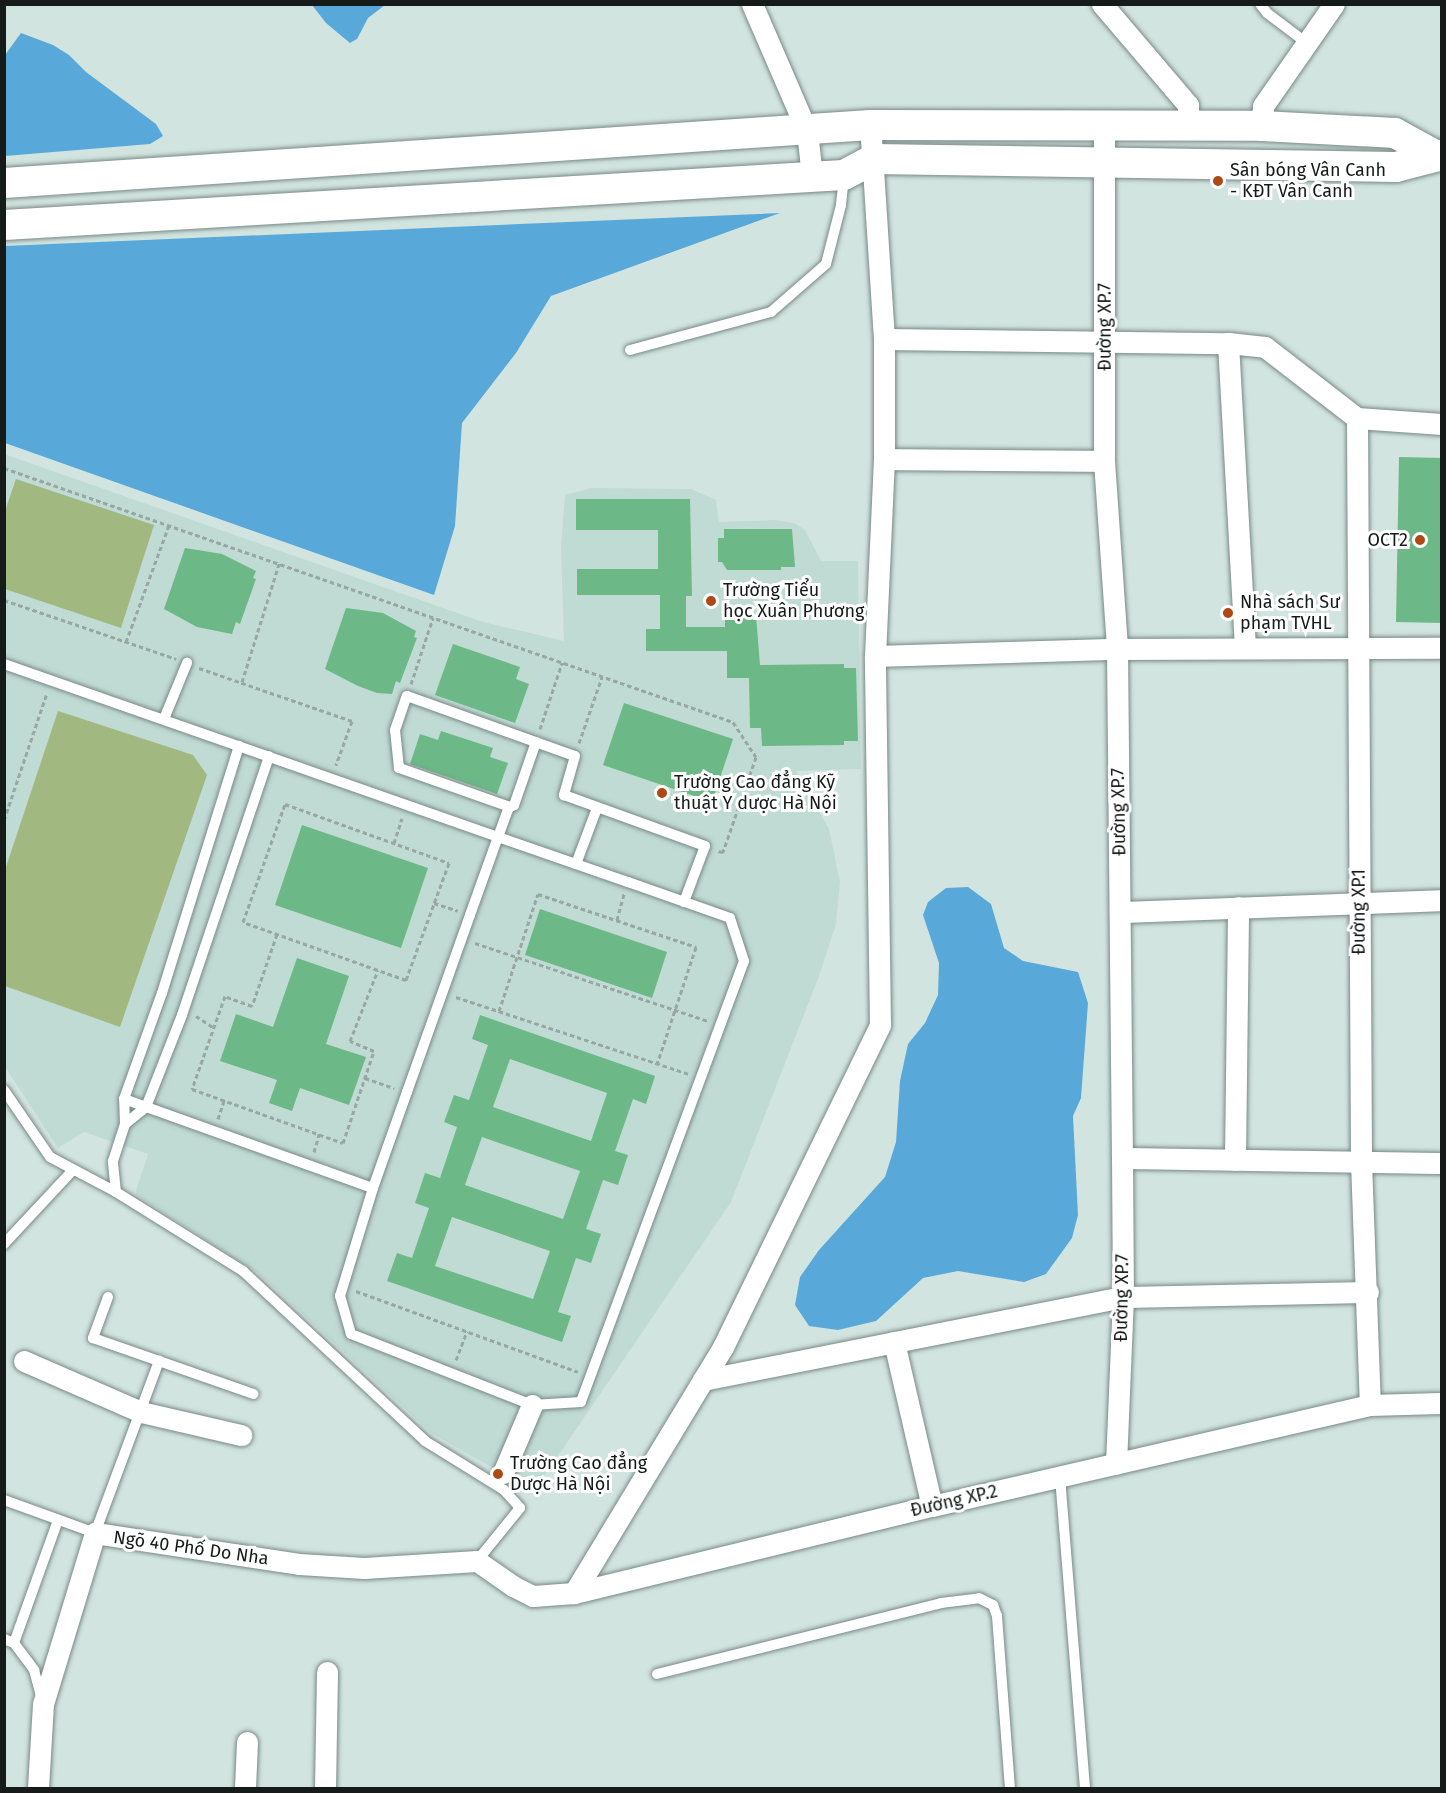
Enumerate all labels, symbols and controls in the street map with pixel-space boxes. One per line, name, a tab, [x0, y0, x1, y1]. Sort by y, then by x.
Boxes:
place label: Sân bóng Vân Canh - KĐT Vân Canh	[1230, 160, 1386, 202]
marker: Sân bóng Vân Canh - KĐT Vân Canh	[1211, 174, 1225, 188]
street label: Đường XP.7	[1094, 283, 1116, 371]
place label: OCT2	[1367, 529, 1408, 551]
marker: OCT2	[1413, 533, 1427, 547]
place label: Trường Tiểu học Xuân Phương	[723, 580, 864, 622]
place label: Nhà sách Sư phạm TVHL	[1240, 592, 1340, 634]
marker: Trường Tiểu học Xuân Phương	[704, 594, 718, 608]
marker: Nhà sách Sư phạm TVHL	[1221, 606, 1235, 620]
street label: Đường XP.7	[1107, 768, 1131, 856]
place label: Trường Cao đẳng Kỹ thuật Y dược Hà Nội	[674, 772, 837, 814]
marker: Trường Cao đẳng Kỹ thuật Y dược Hà Nội	[655, 786, 669, 800]
street label: Đường XP.1	[1348, 869, 1370, 955]
street label: Đường XP.7	[1110, 1254, 1134, 1342]
place label: Trường Cao đẳng Dược Hà Nội	[510, 1453, 647, 1496]
marker: Trường Cao đẳng Dược Hà Nội	[491, 1467, 505, 1481]
street label: Đường XP.2	[908, 1480, 1000, 1522]
street label: Ngõ 40 Phố Do Nha	[112, 1526, 270, 1570]

